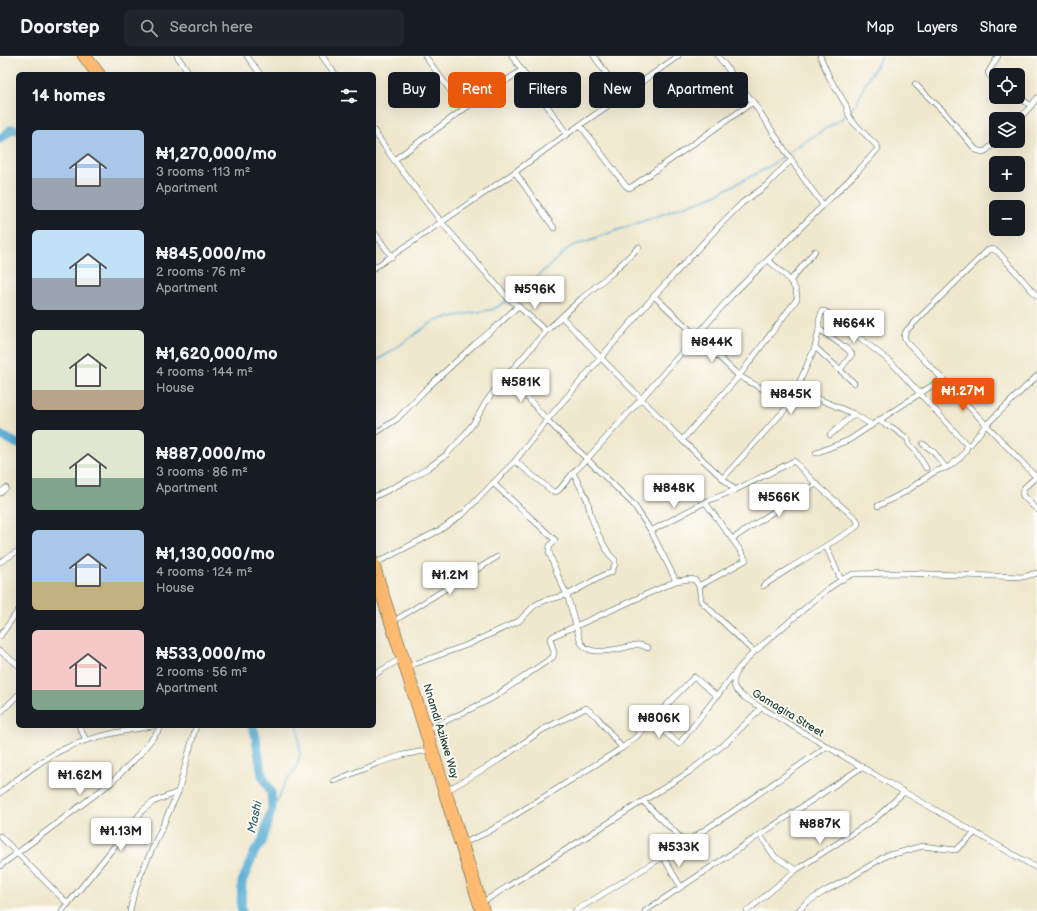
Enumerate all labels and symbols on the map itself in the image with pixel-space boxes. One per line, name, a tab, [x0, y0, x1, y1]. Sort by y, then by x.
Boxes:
pin: ₦596K	[507, 276, 563, 310]
pin: ₦664K	[826, 310, 882, 344]
pin: ₦844K	[684, 329, 740, 363]
pin: ₦581K	[493, 369, 549, 403]
pin: ₦1.27M	[930, 378, 996, 412]
pin: ₦845K	[763, 381, 819, 415]
pin: ₦848K	[646, 475, 702, 509]
pin: ₦566K	[751, 484, 807, 518]
pin: ₦1.2M	[422, 562, 478, 596]
street label: Nnamdi Azikwe Way	[420, 682, 462, 780]
street label: Gamagira Street	[750, 686, 827, 740]
pin: ₦806K	[631, 705, 687, 739]
pin: ₦1.62M	[47, 762, 113, 796]
water label: Mashi	[244, 798, 266, 834]
pin: ₦887K	[792, 811, 848, 845]
pin: ₦1.13M	[88, 818, 154, 852]
pin: ₦533K	[651, 834, 707, 868]

